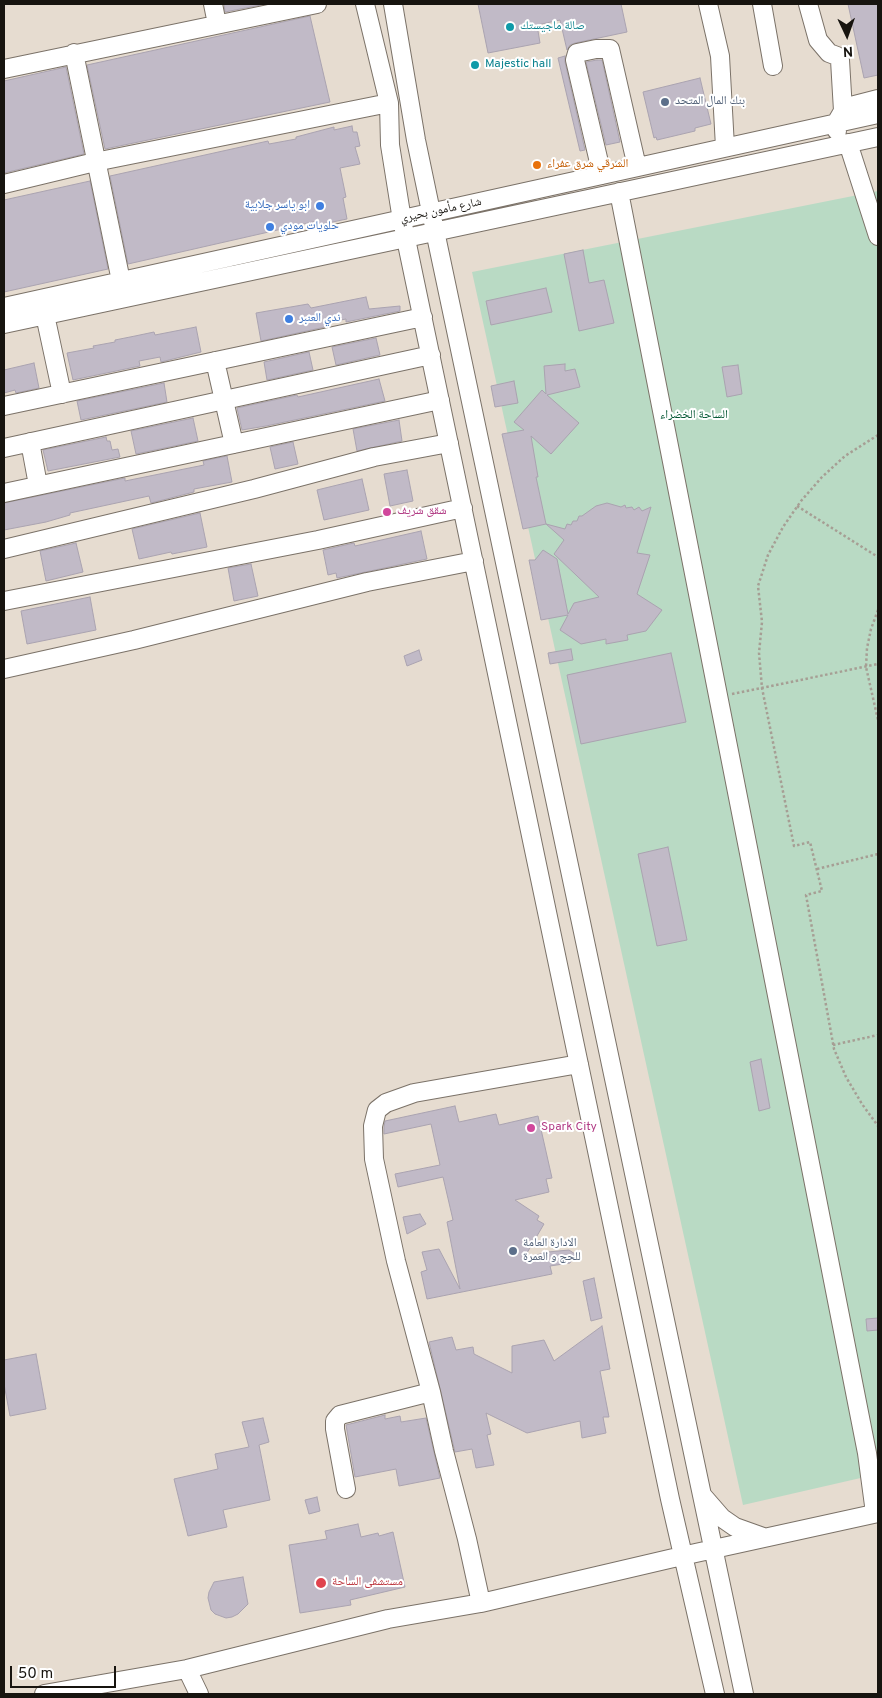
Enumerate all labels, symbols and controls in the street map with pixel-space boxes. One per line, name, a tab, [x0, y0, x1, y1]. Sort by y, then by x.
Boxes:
north arrow	[822, 10, 872, 60]
place label: صالة ماجيستك	[520, 20, 585, 34]
marker: صالة ماجيستك	[504, 21, 516, 33]
text: N	[842, 42, 853, 59]
place label: Majestic hall	[485, 58, 551, 72]
marker: Majestic hall	[469, 59, 481, 71]
place label: بنك المال المتحد	[675, 95, 745, 109]
marker: بنك المال المتحد	[659, 96, 671, 108]
place label: الشرقي شرق عفراء	[547, 158, 628, 172]
marker: الشرقي شرق عفراء	[531, 159, 543, 171]
street label: شارع مأمون بحيري	[399, 195, 483, 227]
place label: ابو ياسر جلابية	[245, 199, 310, 213]
marker: ابو ياسر جلابية	[314, 200, 326, 212]
place label: حلويات مودي	[280, 220, 339, 234]
marker: حلويات مودي	[264, 221, 276, 233]
place label: ندي العنبر	[299, 312, 340, 326]
marker: ندي العنبر	[283, 313, 295, 325]
park label: الساحة الخضراء	[660, 409, 728, 423]
place label: شقق شريف	[397, 505, 447, 519]
marker: شقق شريف	[381, 506, 393, 518]
place label: Spark City	[541, 1121, 597, 1135]
marker: Spark City	[525, 1122, 537, 1134]
place label: الادارة العامة للحج و العمرة	[523, 1237, 581, 1265]
marker: الادارة العامة للحج و العمرة	[507, 1245, 519, 1257]
marker: مستشفى الساحة	[314, 1576, 328, 1590]
place label: مستشفى الساحة	[332, 1576, 403, 1590]
scale bar	[12, 1656, 119, 1688]
text: 50 m	[18, 1665, 53, 1684]

